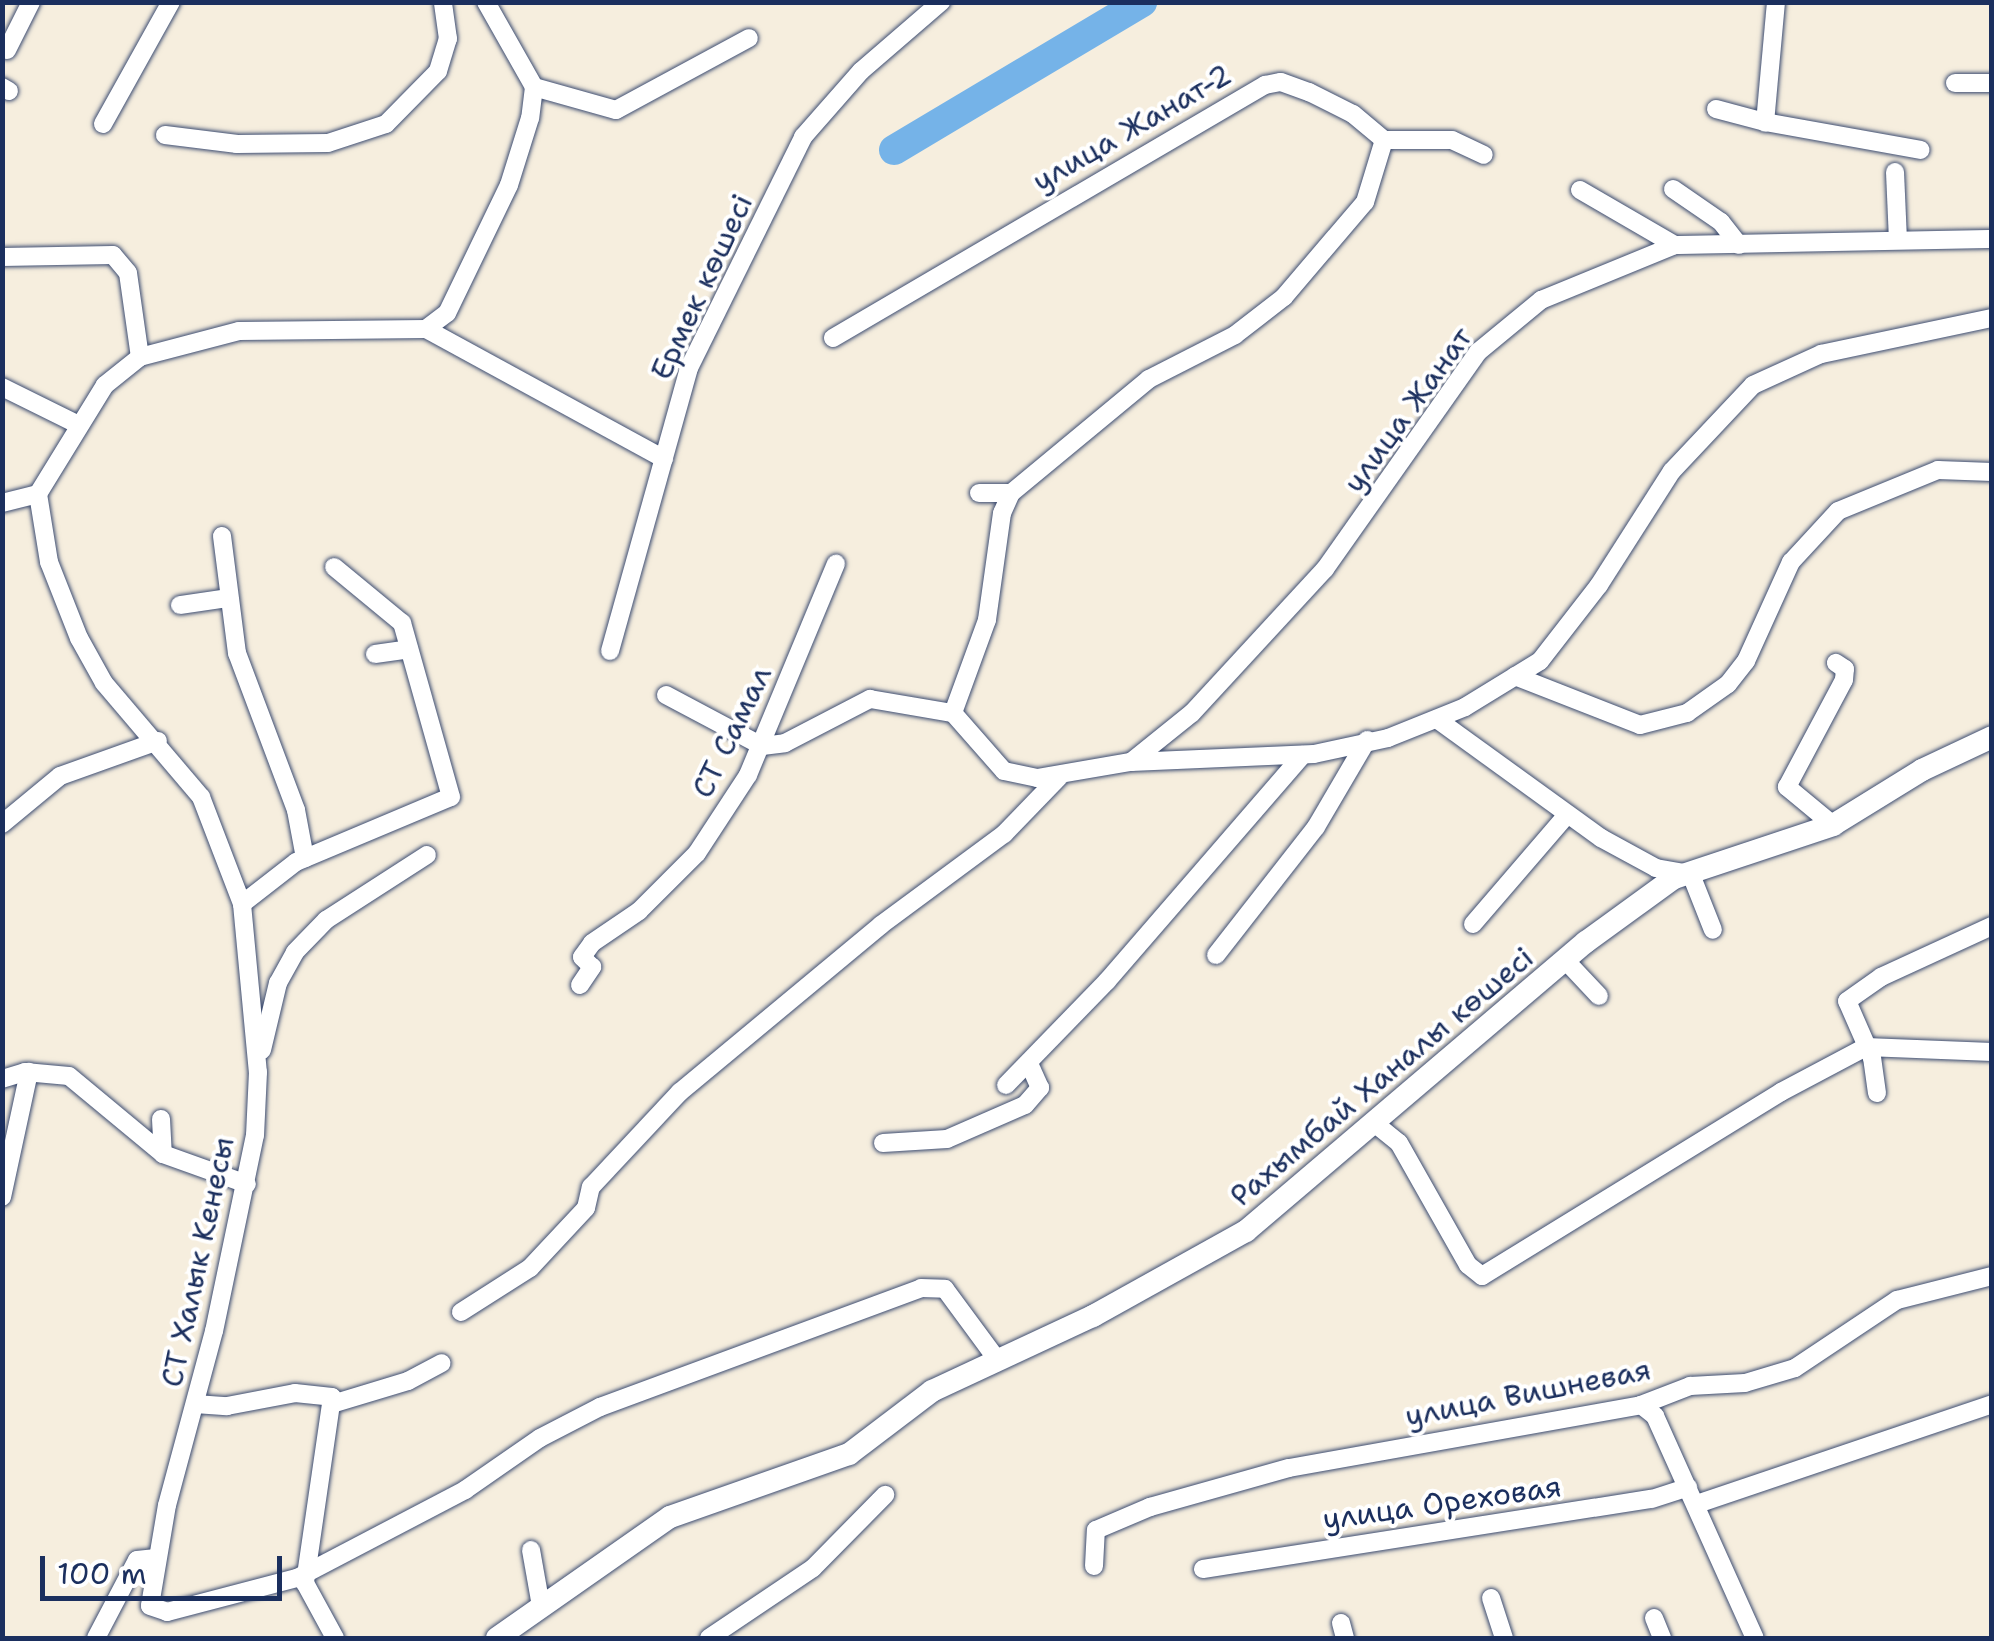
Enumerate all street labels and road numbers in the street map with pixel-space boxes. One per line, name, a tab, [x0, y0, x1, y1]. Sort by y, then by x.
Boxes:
street label: улица Жанат-2	[1026, 57, 1238, 199]
street label: Ермек көшесі	[643, 188, 761, 386]
street label: улица Жанат	[1336, 320, 1480, 500]
street label: СТ Самал	[685, 660, 779, 804]
street label: Рахымбай Ханалы көшесі	[1223, 940, 1541, 1214]
street label: СТ Халык Кенесы	[154, 1134, 242, 1390]
street label: улица Вишневая	[1402, 1352, 1654, 1434]
street label: улица Ореховая	[1320, 1468, 1564, 1538]

